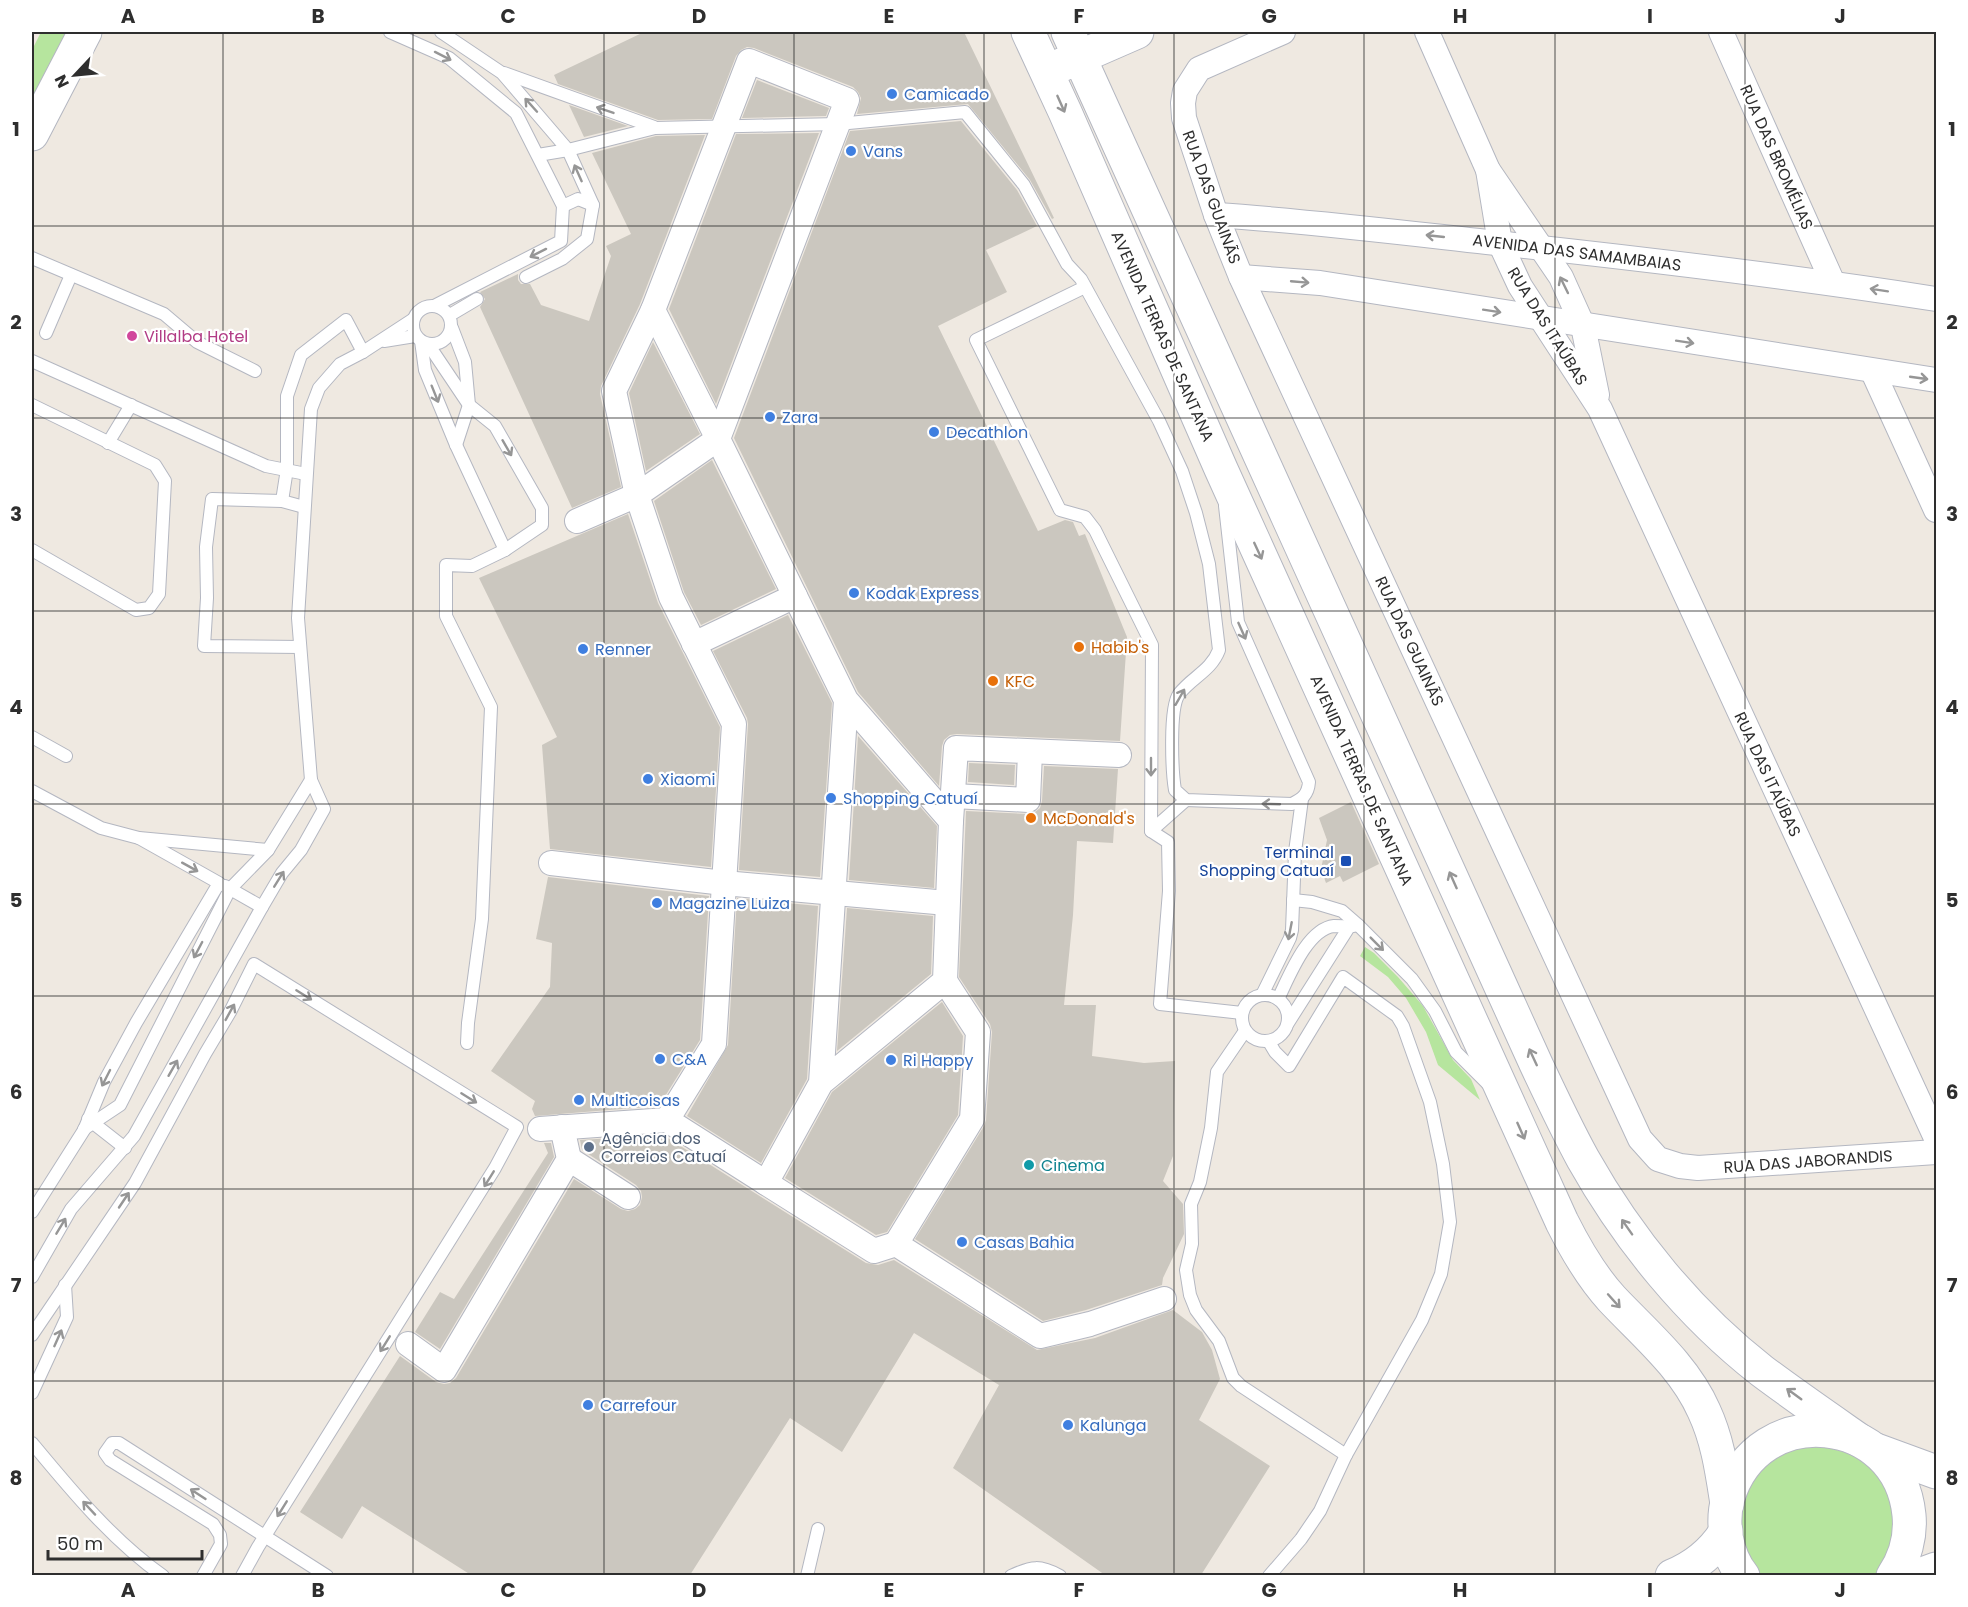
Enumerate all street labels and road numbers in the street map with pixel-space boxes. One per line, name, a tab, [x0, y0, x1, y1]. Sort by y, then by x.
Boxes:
street label: RUA DAS BROMÉLIAS	[1734, 81, 1819, 233]
street label: RUA DAS GUAINÃS	[1177, 127, 1246, 267]
street label: AVENIDA TERRAS DE SANTANA	[1106, 227, 1220, 446]
street label: AVENIDA DAS SAMAMBAIAS	[1471, 228, 1683, 277]
street label: RUA DAS ITAÚBAS	[1502, 263, 1593, 390]
street label: RUA DAS GUAINÃS	[1369, 573, 1450, 710]
street label: AVENIDA TERRAS DE SANTANA	[1305, 671, 1419, 890]
street label: RUA DAS ITAÚBAS	[1728, 708, 1807, 840]
street label: RUA DAS JABORANDIS	[1723, 1144, 1893, 1179]

